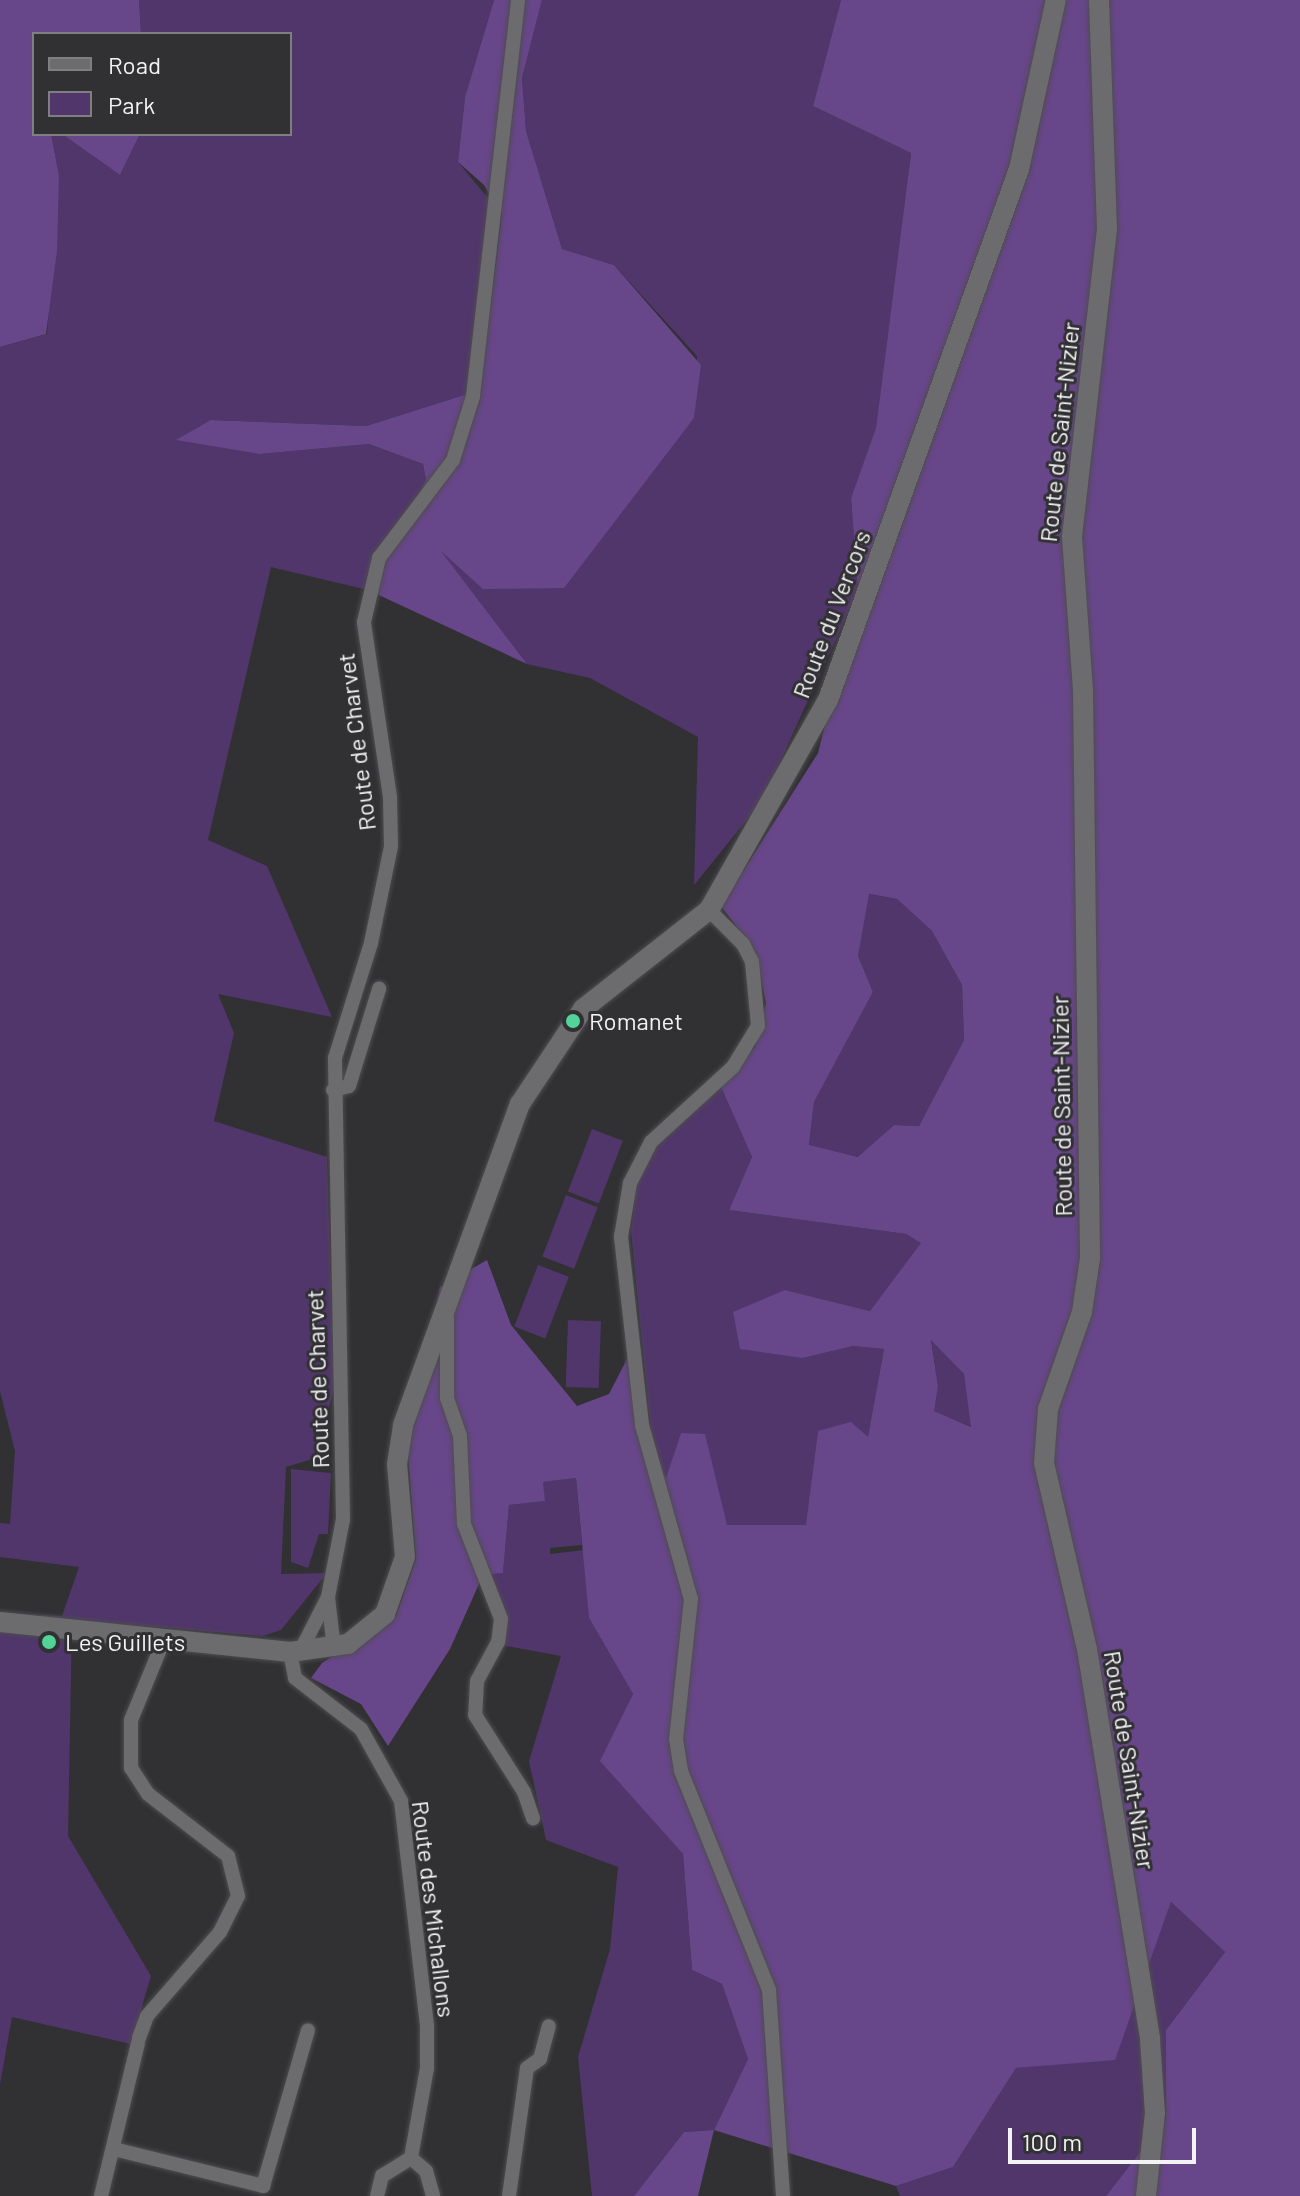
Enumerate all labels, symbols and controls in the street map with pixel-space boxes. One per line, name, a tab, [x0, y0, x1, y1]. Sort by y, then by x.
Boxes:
legend	[32, 32, 292, 136]
text: Road	[108, 50, 161, 79]
text: Park	[108, 90, 155, 119]
street label: Route de Saint-Nizier	[1033, 321, 1085, 543]
street label: Route du Vercors	[786, 526, 876, 702]
street label: Route de Charvet	[331, 652, 381, 832]
street label: Route de Saint-Nizier	[1045, 995, 1077, 1217]
place label: Romanet	[589, 1007, 683, 1035]
marker: Romanet	[564, 1012, 582, 1030]
street label: Route de Charvet	[299, 1289, 335, 1469]
place label: Les Guillets	[65, 1628, 185, 1656]
marker: Les Guillets	[40, 1633, 58, 1651]
street label: Route de Saint-Nizier	[1098, 1649, 1162, 1871]
street label: Route des Michallons	[406, 1799, 462, 2019]
scale bar	[1012, 2112, 1200, 2162]
text: 100 m	[1022, 2127, 1082, 2156]

